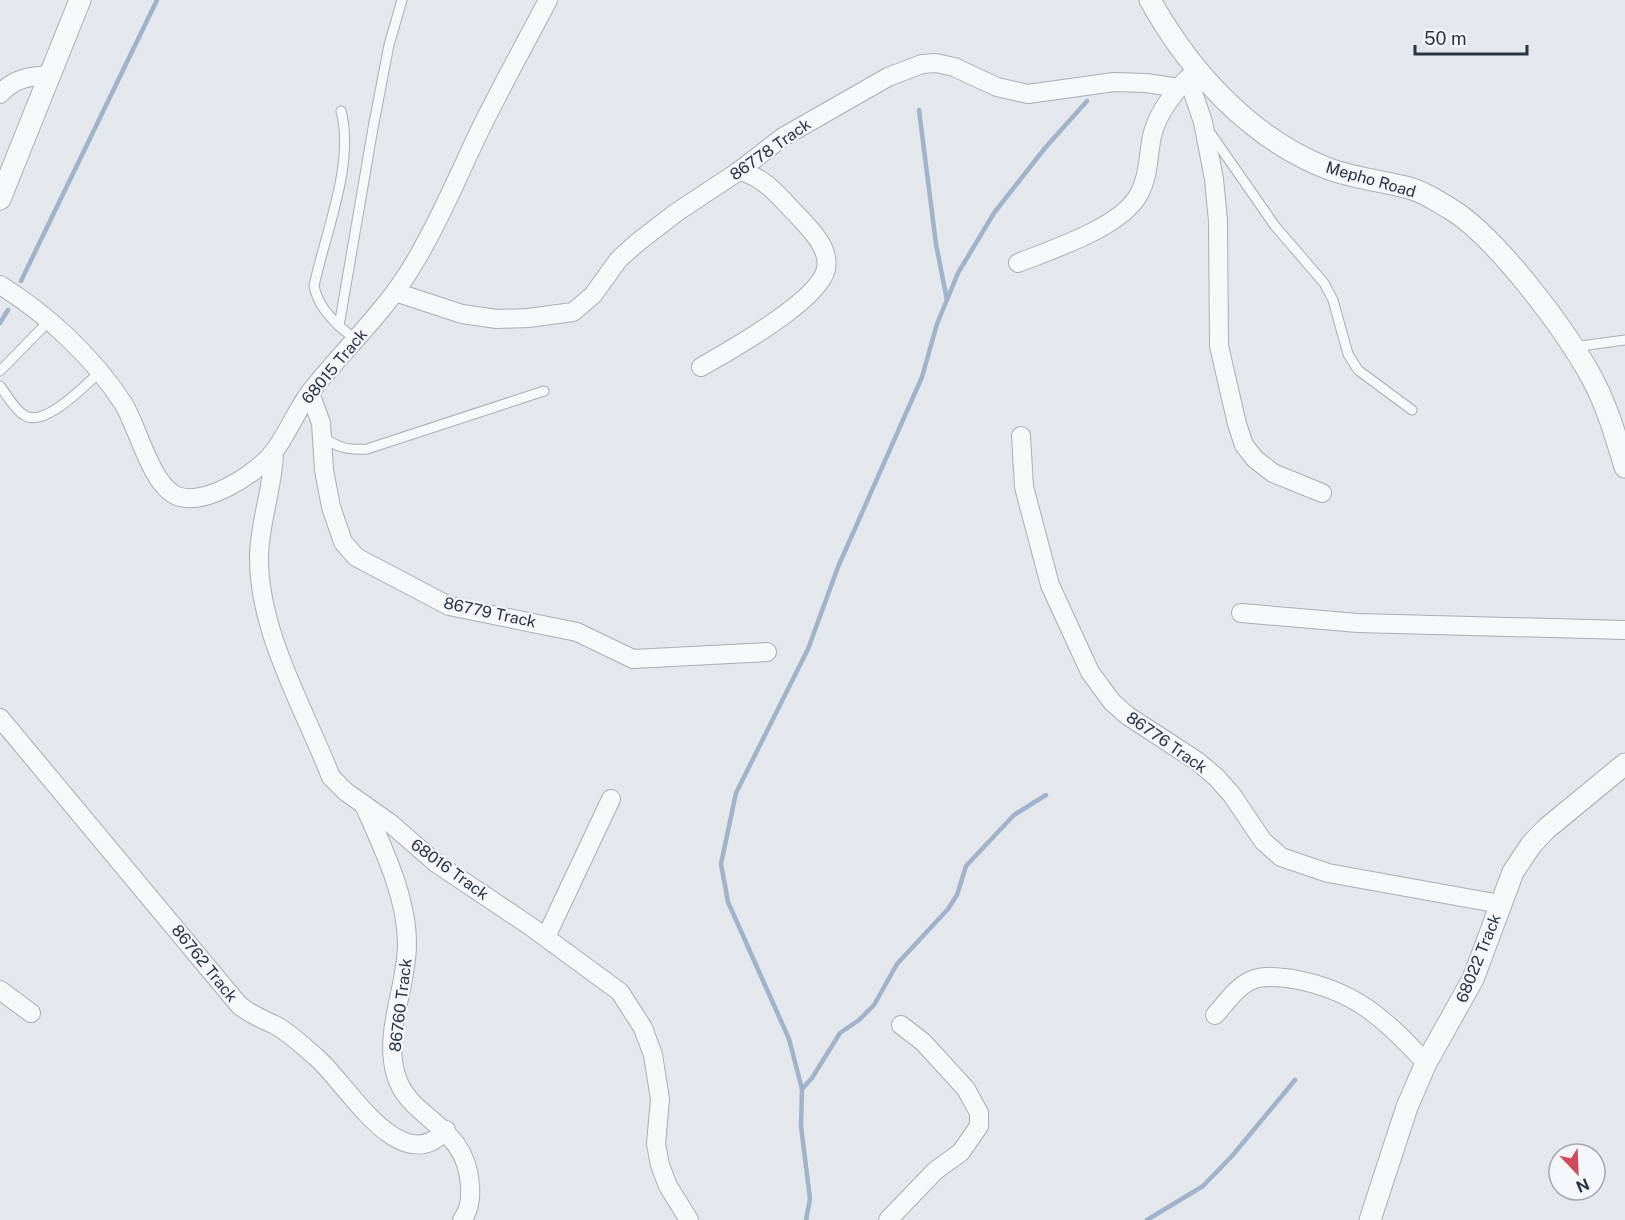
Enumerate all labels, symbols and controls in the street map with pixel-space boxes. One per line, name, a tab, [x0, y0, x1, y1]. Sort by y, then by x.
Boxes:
scale bar	[1415, 18, 1528, 56]
text: 50 m	[1424, 28, 1467, 49]
street label: 86778 Track	[726, 114, 815, 184]
street label: Mepho Road	[1324, 158, 1418, 201]
street label: 68015 Track	[298, 325, 371, 408]
street label: 86779 Track	[442, 593, 538, 632]
street label: 86776 Track	[1123, 708, 1211, 777]
street label: 68016 Track	[407, 835, 492, 904]
street label: 68022 Track	[1452, 911, 1505, 1005]
street label: 86762 Track	[168, 921, 242, 1006]
street label: 86760 Track	[385, 957, 416, 1053]
north arrow	[1547, 1142, 1607, 1202]
text: N	[1573, 1174, 1592, 1197]

